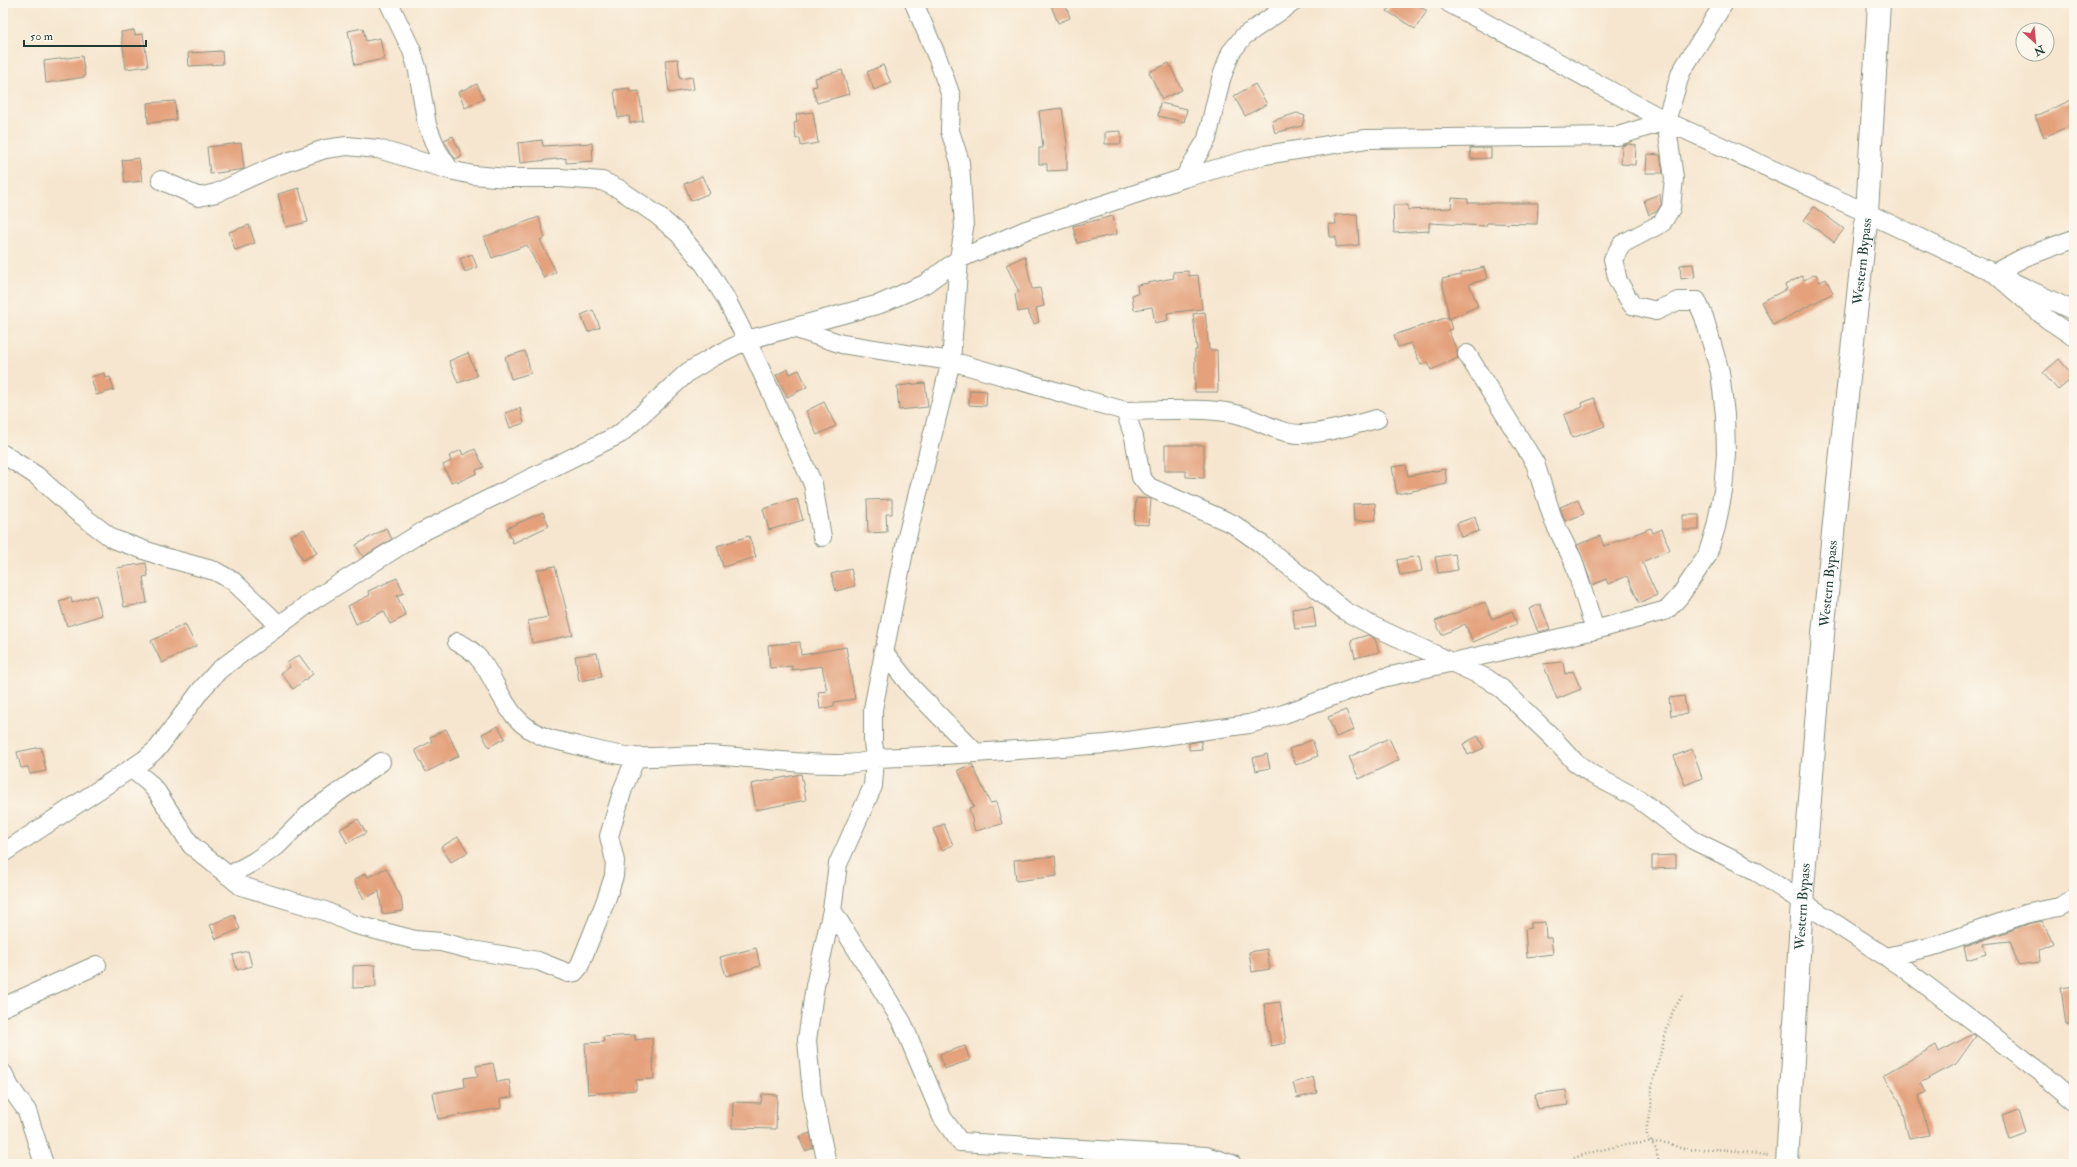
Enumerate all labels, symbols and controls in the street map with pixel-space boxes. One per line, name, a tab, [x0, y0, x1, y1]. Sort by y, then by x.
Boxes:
scale bar	[24, 22, 146, 48]
north arrow	[2015, 22, 2055, 62]
text: 50 m	[30, 29, 54, 44]
text: N	[2031, 42, 2048, 59]
street label: Western Bypass	[1849, 217, 1875, 307]
street label: Western Bypass	[1816, 539, 1841, 629]
street label: Western Bypass	[1791, 862, 1814, 951]

